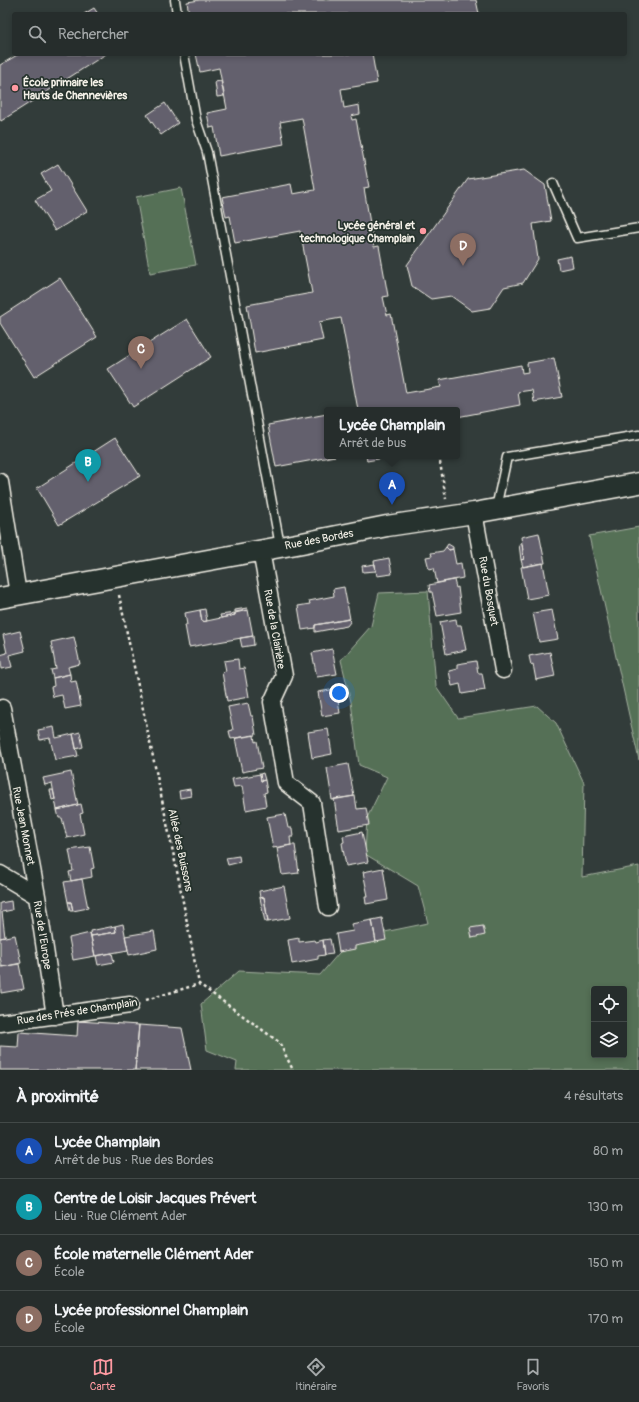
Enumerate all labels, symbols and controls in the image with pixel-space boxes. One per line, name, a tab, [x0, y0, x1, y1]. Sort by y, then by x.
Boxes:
search box	[12, 12, 627, 56]
icon: search	[26, 23, 48, 45]
text: Rechercher	[58, 25, 129, 44]
place label: École primaire les Hauts de Chennevières	[23, 75, 127, 102]
marker: École primaire les Hauts de Chennevières	[10, 83, 20, 93]
place label: Lycée général et technologique Champlain	[299, 219, 416, 245]
marker: Lycée général et technologique Champlain	[418, 226, 428, 236]
pin: D	[450, 233, 476, 266]
pin: C	[128, 336, 154, 369]
popup	[324, 407, 460, 459]
text: Lycée Champlain	[339, 416, 445, 435]
text: Arrêt de bus	[339, 435, 406, 451]
pin: B	[75, 449, 101, 482]
pin: A	[379, 472, 405, 505]
street label: Rue des Bordes	[284, 526, 355, 553]
street label: Rue du Bosquet	[476, 555, 501, 628]
street label: Rue de la Clairière	[261, 588, 288, 670]
your location	[329, 683, 349, 703]
street label: Rue Jean Monnet	[10, 786, 38, 867]
street label: Allée des Buissons	[165, 807, 196, 893]
street label: Rue de l'Europe	[31, 900, 54, 971]
map controls	[591, 986, 627, 1058]
button: locate	[591, 986, 627, 1022]
street label: Rue des Prés de Champlain	[16, 996, 138, 1027]
button: layers	[591, 1022, 627, 1058]
text: À proximité	[16, 1086, 99, 1107]
text: 4 résultats	[564, 1088, 623, 1104]
text: Lycée Champlain	[54, 1133, 160, 1152]
text: A	[25, 1143, 33, 1159]
text: 80 m	[593, 1143, 623, 1159]
text: Arrêt de bus · Rue des Bordes	[54, 1152, 213, 1168]
text: Centre de Loisir Jacques Prévert	[54, 1189, 256, 1208]
text: B	[25, 1199, 33, 1215]
text: 130 m	[587, 1199, 623, 1215]
text: Lieu · Rue Clément Ader	[54, 1208, 187, 1224]
text: École maternelle Clément Ader	[54, 1245, 253, 1264]
text: C	[25, 1255, 33, 1271]
text: 150 m	[588, 1255, 623, 1271]
text: École	[54, 1264, 84, 1280]
text: Lycée professionnel Champlain	[54, 1301, 248, 1320]
text: D	[25, 1311, 33, 1327]
text: 170 m	[588, 1311, 623, 1327]
text: École	[54, 1320, 84, 1336]
tab: Carte	[90, 1356, 116, 1393]
tab: Itinéraire	[295, 1356, 337, 1393]
tab: Favoris	[516, 1356, 549, 1393]

